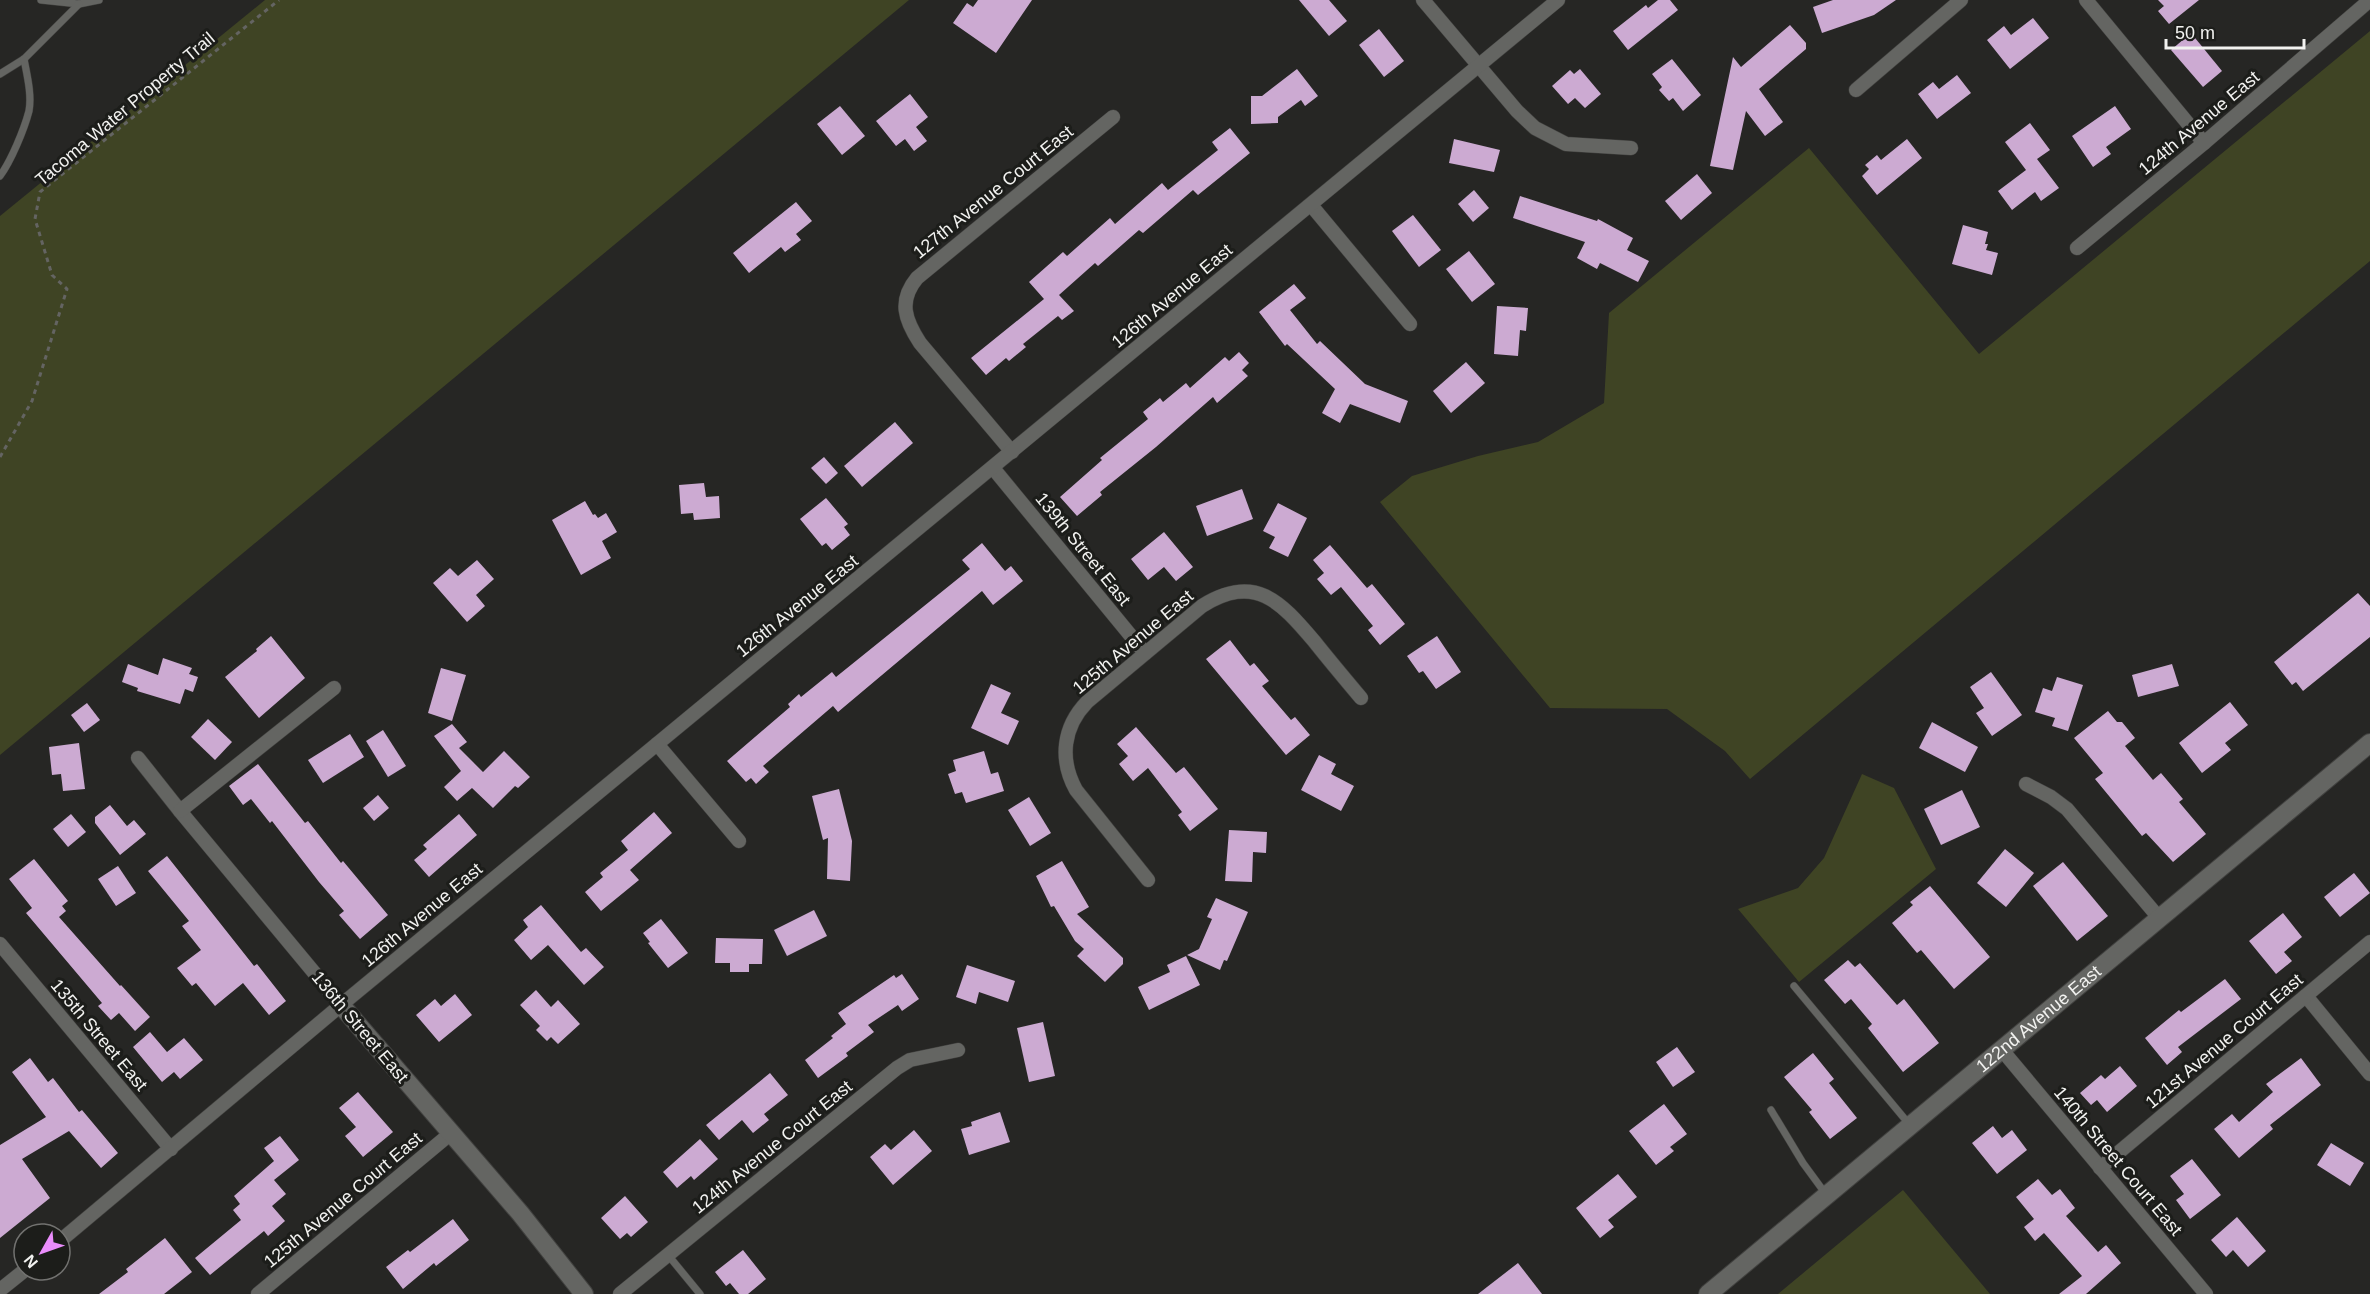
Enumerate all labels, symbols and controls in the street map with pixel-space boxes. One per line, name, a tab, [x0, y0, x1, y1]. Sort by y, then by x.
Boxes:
scale bar	[2166, 12, 2304, 50]
text: 50 m	[2175, 23, 2215, 43]
street label: Tacoma Water Property Trail	[31, 28, 219, 190]
street label: 124th Avenue East	[2135, 67, 2263, 179]
street label: 127th Avenue Court East	[909, 121, 1077, 263]
street label: 126th Avenue East	[1108, 240, 1236, 352]
street label: 139th Street East	[1031, 489, 1135, 609]
street label: 126th Avenue East	[732, 551, 862, 661]
street label: 125th Avenue East	[1069, 586, 1197, 698]
street label: 126th Avenue East	[358, 859, 486, 971]
street label: 122nd Avenue East	[1972, 961, 2105, 1076]
street label: 136th Street East	[308, 967, 412, 1087]
street label: 121st Avenue Court East	[2141, 969, 2307, 1113]
street label: 135th Street East	[47, 975, 151, 1095]
street label: 124th Avenue Court East	[688, 1076, 856, 1218]
street label: 140th Street Court East	[2050, 1083, 2186, 1239]
street label: 125th Avenue Court East	[260, 1128, 426, 1272]
north arrow	[12, 1222, 72, 1282]
text: N	[21, 1251, 41, 1271]

